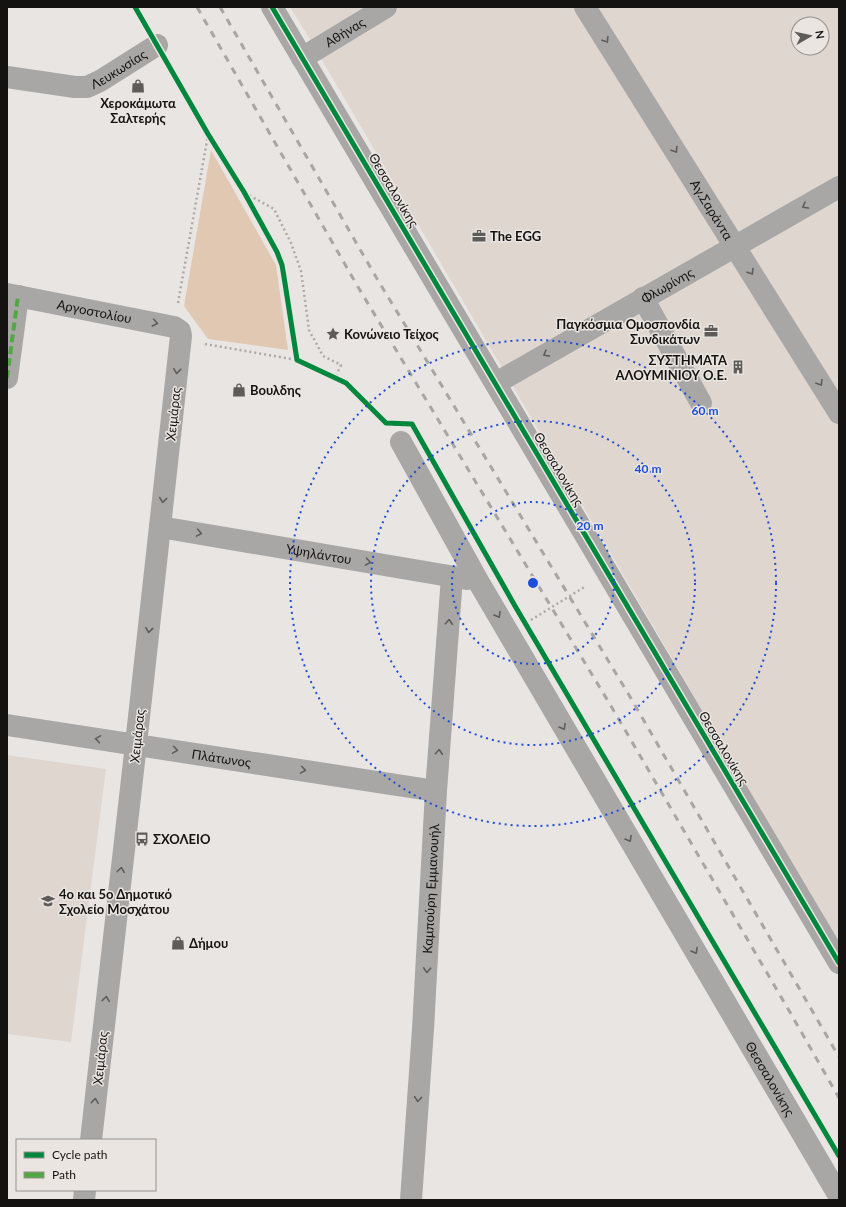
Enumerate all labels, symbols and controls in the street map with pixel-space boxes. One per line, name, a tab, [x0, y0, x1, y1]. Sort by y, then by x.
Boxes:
street label: Αθήνας	[322, 14, 368, 50]
north arrow	[790, 16, 830, 56]
text: N	[813, 29, 827, 40]
one-way arrow	[601, 36, 608, 43]
street label: Λευκωσίας	[88, 46, 149, 92]
shop icon: Χεροκάμωτα Σαλτερής	[130, 78, 146, 94]
place label: Χεροκάμωτα Σαλτερής	[100, 95, 176, 126]
one-way arrow	[670, 146, 677, 153]
street label: Θεσσαλονίκης	[366, 150, 422, 230]
street label: Αγ.Σαράντα	[687, 176, 737, 243]
one-way arrow	[802, 201, 809, 208]
office icon: The EGG	[471, 228, 487, 244]
place label: The EGG	[490, 228, 541, 244]
street label: Φλωρίνης	[638, 264, 696, 307]
one-way arrow	[746, 268, 754, 275]
street label: Αργοστολίου	[56, 296, 133, 326]
place label: Παγκόσμια Ομοσπονδία Συνδικάτων	[556, 316, 700, 347]
one-way arrow	[152, 319, 158, 327]
office icon: Παγκόσμια Ομοσπονδία Συνδικάτων	[703, 323, 719, 339]
place icon: Κονώνειο Τείχος	[325, 326, 341, 342]
place label: Κονώνειο Τείχος	[344, 326, 439, 342]
one-way arrow	[543, 349, 550, 356]
place label: ΣΥΣΤΗΜΑΤΑ ΑΛΟΥΜΙΝΙΟΥ Ο.Ε.	[614, 352, 728, 383]
building icon: ΣΥΣΤΗΜΑΤΑ ΑΛΟΥΜΙΝΙΟΥ Ο.Ε.	[730, 359, 746, 375]
one-way arrow	[173, 368, 182, 374]
one-way arrow	[815, 378, 822, 385]
shop icon: Βουλδης	[231, 382, 247, 398]
place label: Βουλδης	[250, 382, 301, 398]
street label: Χειμάρας	[162, 386, 184, 442]
text: 60 m	[692, 403, 718, 418]
street label: Θεσσαλονίκης	[531, 429, 587, 509]
text: 40 m	[635, 461, 661, 476]
one-way arrow	[159, 497, 168, 504]
text: 20 m	[577, 518, 603, 533]
one-way arrow	[196, 528, 202, 537]
street label: Υψηλάντου	[285, 540, 353, 567]
one-way arrow	[365, 557, 371, 566]
centre of rings	[526, 576, 540, 590]
one-way arrow	[493, 611, 500, 618]
one-way arrow	[444, 619, 453, 625]
one-way arrow	[145, 627, 154, 633]
street label: Χειμάρας	[126, 708, 148, 764]
street label: Θεσσαλονίκης	[696, 708, 752, 788]
one-way arrow	[559, 723, 566, 730]
one-way arrow	[95, 735, 101, 744]
one-way arrow	[172, 745, 178, 754]
street label: Πλάτωνος	[191, 746, 252, 770]
one-way arrow	[435, 749, 444, 755]
one-way arrow	[300, 765, 307, 774]
street label: Καμπούρη Εμμανουήλ	[419, 822, 442, 954]
bus stop icon: ΣΧΟΛΕΙΟ	[134, 831, 150, 847]
place label: ΣΧΟΛΕΙΟ	[153, 831, 211, 847]
one-way arrow	[625, 835, 632, 842]
one-way arrow	[116, 867, 125, 873]
place label: 4ο και 5ο Δημοτικό Σχολείο Μοσχάτου	[59, 886, 172, 917]
school or university icon: 4ο και 5ο Δημοτικό Σχολείο Μοσχάτου	[40, 893, 56, 909]
shop icon: Δήμου	[170, 935, 186, 951]
place label: Δήμου	[189, 935, 228, 951]
one-way arrow	[690, 947, 698, 954]
one-way arrow	[422, 967, 431, 973]
one-way arrow	[102, 996, 111, 1002]
street label: Χειμάρας	[89, 1030, 111, 1086]
street label: Θεσσαλονίκης	[742, 1039, 798, 1119]
one-way arrow	[414, 1096, 423, 1102]
one-way arrow	[90, 1098, 99, 1104]
legend	[16, 1139, 156, 1191]
text: Cycle path	[52, 1147, 107, 1162]
text: Path	[52, 1167, 76, 1182]

